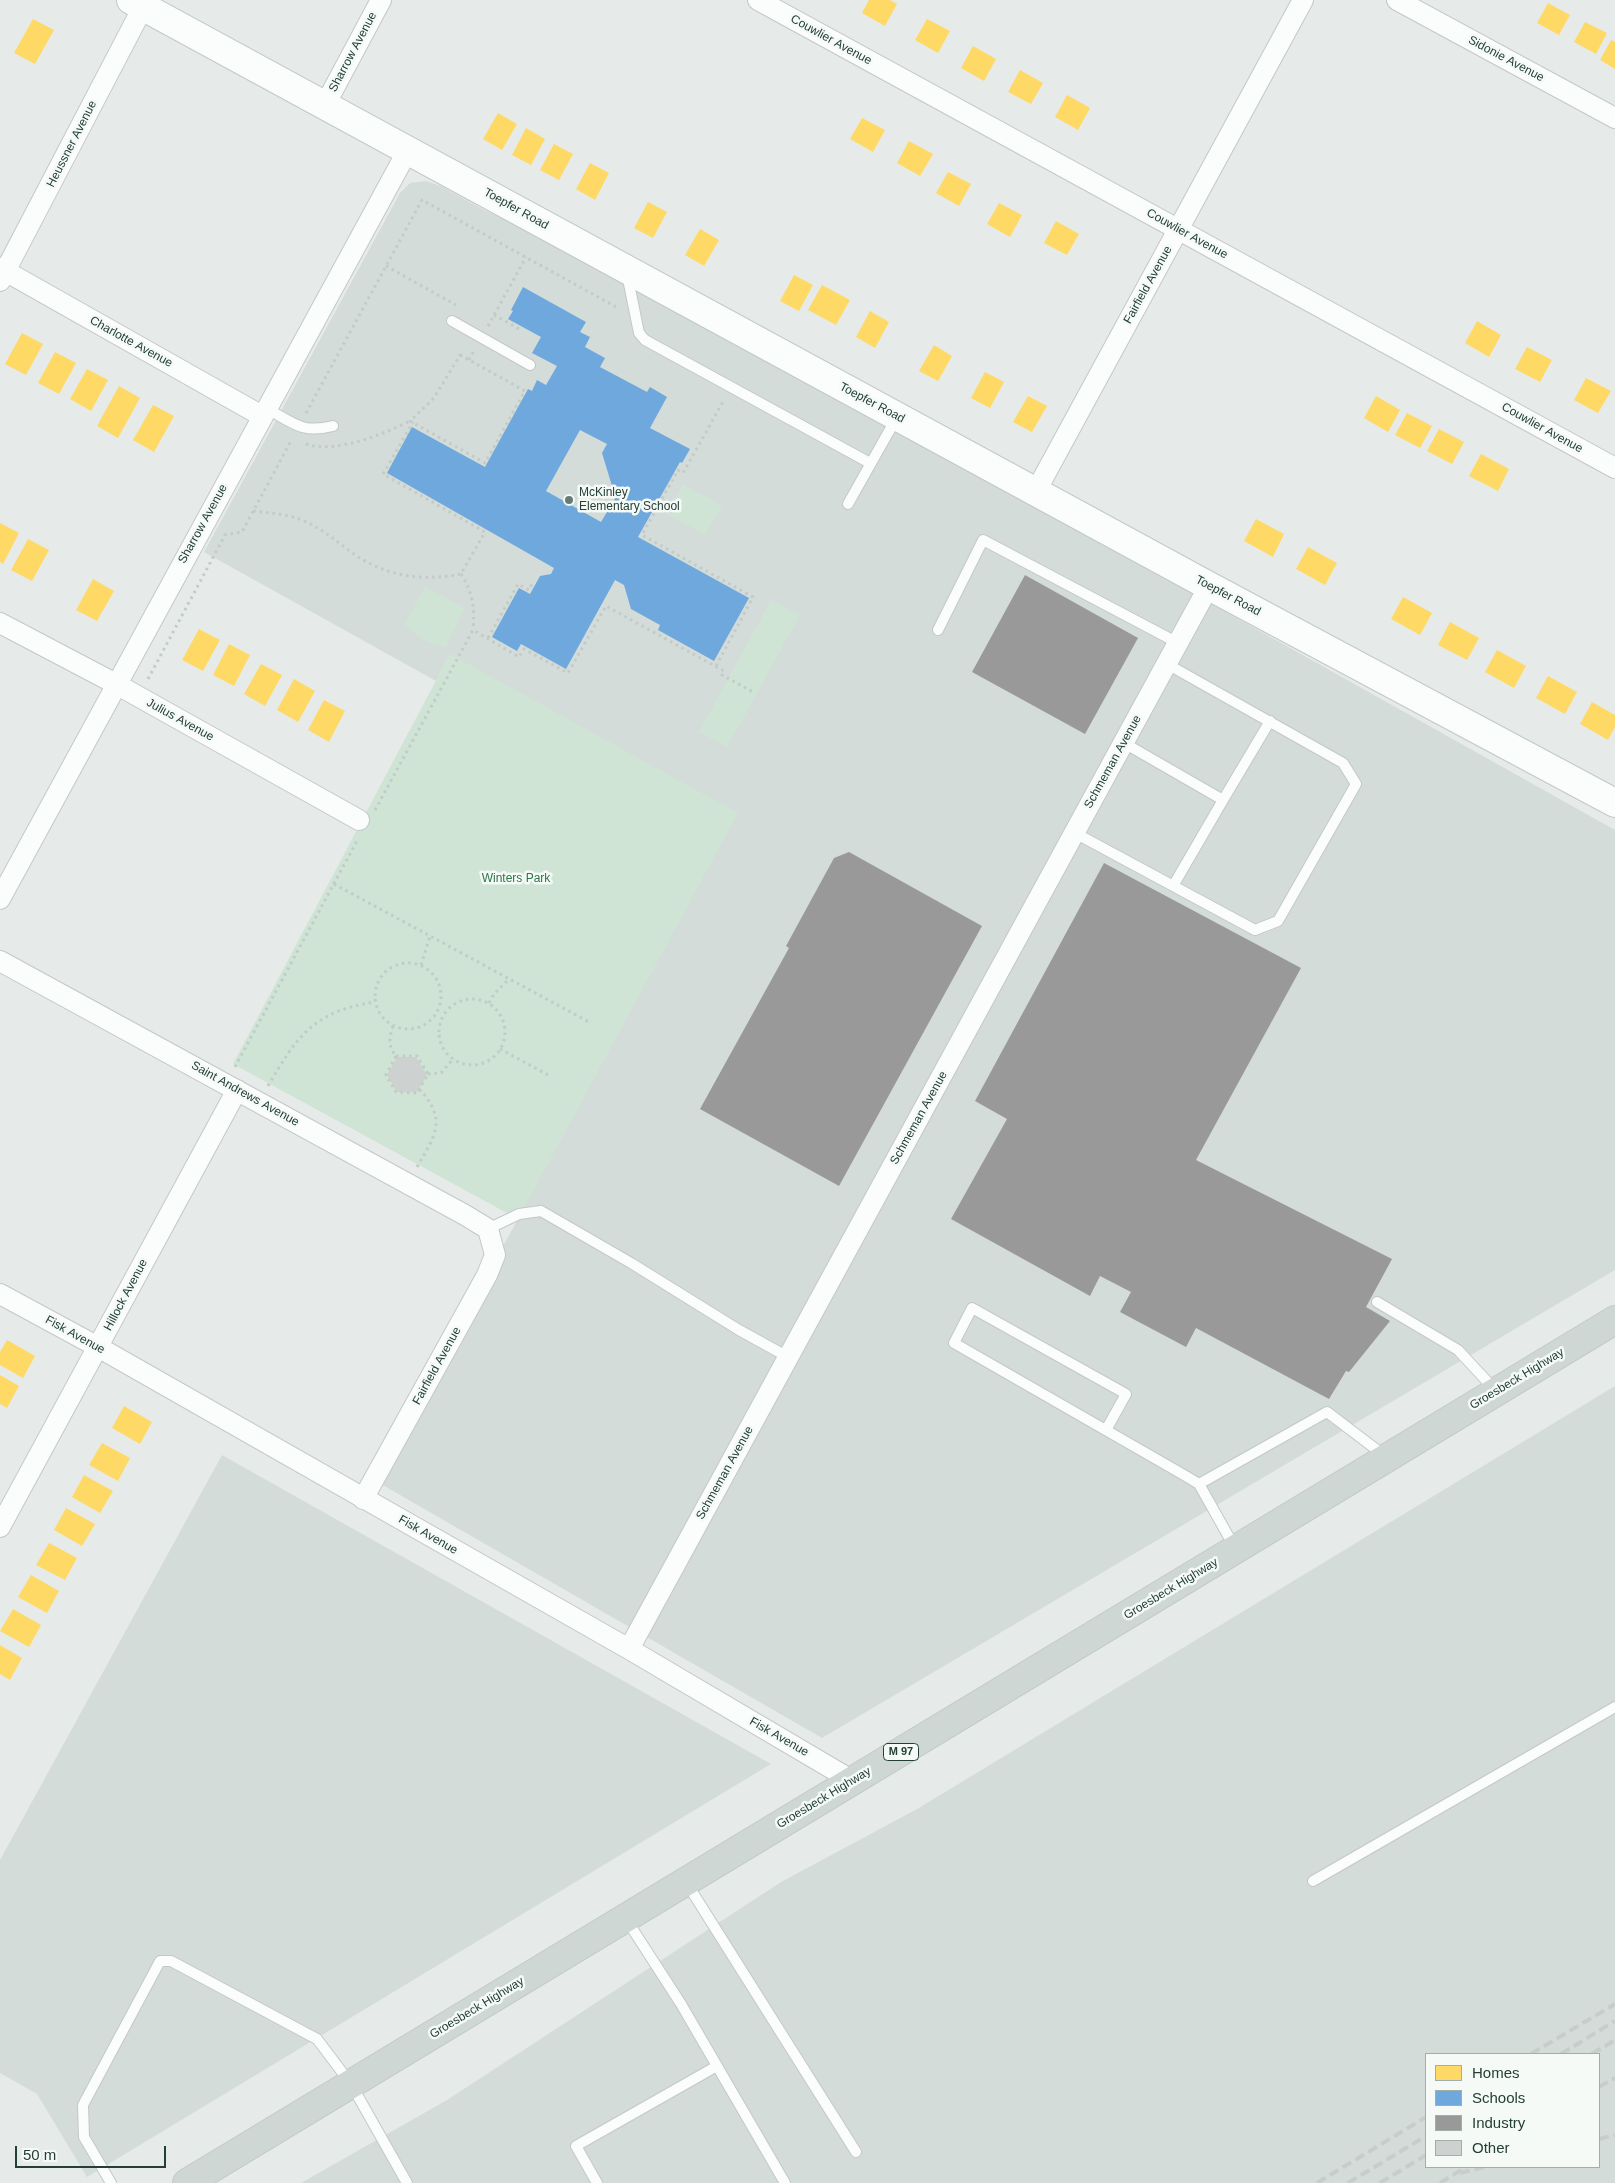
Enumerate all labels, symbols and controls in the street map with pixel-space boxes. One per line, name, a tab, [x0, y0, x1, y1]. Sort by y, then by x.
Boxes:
street label: Sharrow Avenue	[326, 10, 380, 94]
street label: Couwlier Avenue	[788, 12, 874, 68]
street label: Sidonie Avenue	[1466, 33, 1546, 85]
street label: Heussner Avenue	[44, 98, 100, 190]
street label: Toepfer Road	[481, 185, 551, 233]
street label: Couwlier Avenue	[1144, 206, 1230, 262]
street label: Fairfield Avenue	[1121, 244, 1175, 326]
street label: Charlotte Avenue	[87, 313, 175, 371]
street label: Toepfer Road	[837, 380, 907, 426]
street label: Couwlier Avenue	[1499, 400, 1585, 456]
street label: Sharrow Avenue	[175, 482, 231, 566]
place label: McKinley Elementary School	[579, 486, 680, 514]
marker: McKinley Elementary School	[563, 494, 575, 506]
street label: Toepfer Road	[1193, 573, 1263, 619]
street label: Julius Avenue	[144, 696, 216, 744]
street label: Schmeman Avenue	[1081, 713, 1145, 811]
park label: Winters Park	[482, 872, 550, 886]
street label: Saint Andrews Avenue	[189, 1058, 301, 1130]
street label: Schmeman Avenue	[887, 1069, 951, 1167]
street label: Hillock Avenue	[101, 1257, 151, 1333]
street label: Fisk Avenue	[43, 1313, 107, 1357]
street label: Fairfield Avenue	[410, 1325, 464, 1407]
street label: Groesbeck Highway	[1467, 1345, 1567, 1413]
street label: Schmeman Avenue	[693, 1424, 757, 1522]
street label: Fisk Avenue	[396, 1512, 460, 1558]
street label: Groesbeck Highway	[1121, 1555, 1221, 1623]
street label: Fisk Avenue	[747, 1714, 811, 1760]
road number: M 97	[884, 1744, 918, 1760]
street label: Groesbeck Highway	[774, 1764, 874, 1832]
street label: Groesbeck Highway	[427, 1974, 527, 2042]
legend	[1425, 2053, 1600, 2168]
text: Homes	[1472, 2064, 1520, 2081]
text: Schools	[1472, 2089, 1525, 2106]
text: Industry	[1472, 2114, 1525, 2131]
scale bar	[18, 2136, 169, 2168]
text: Other	[1472, 2139, 1510, 2156]
text: 50 m	[23, 2146, 56, 2163]

